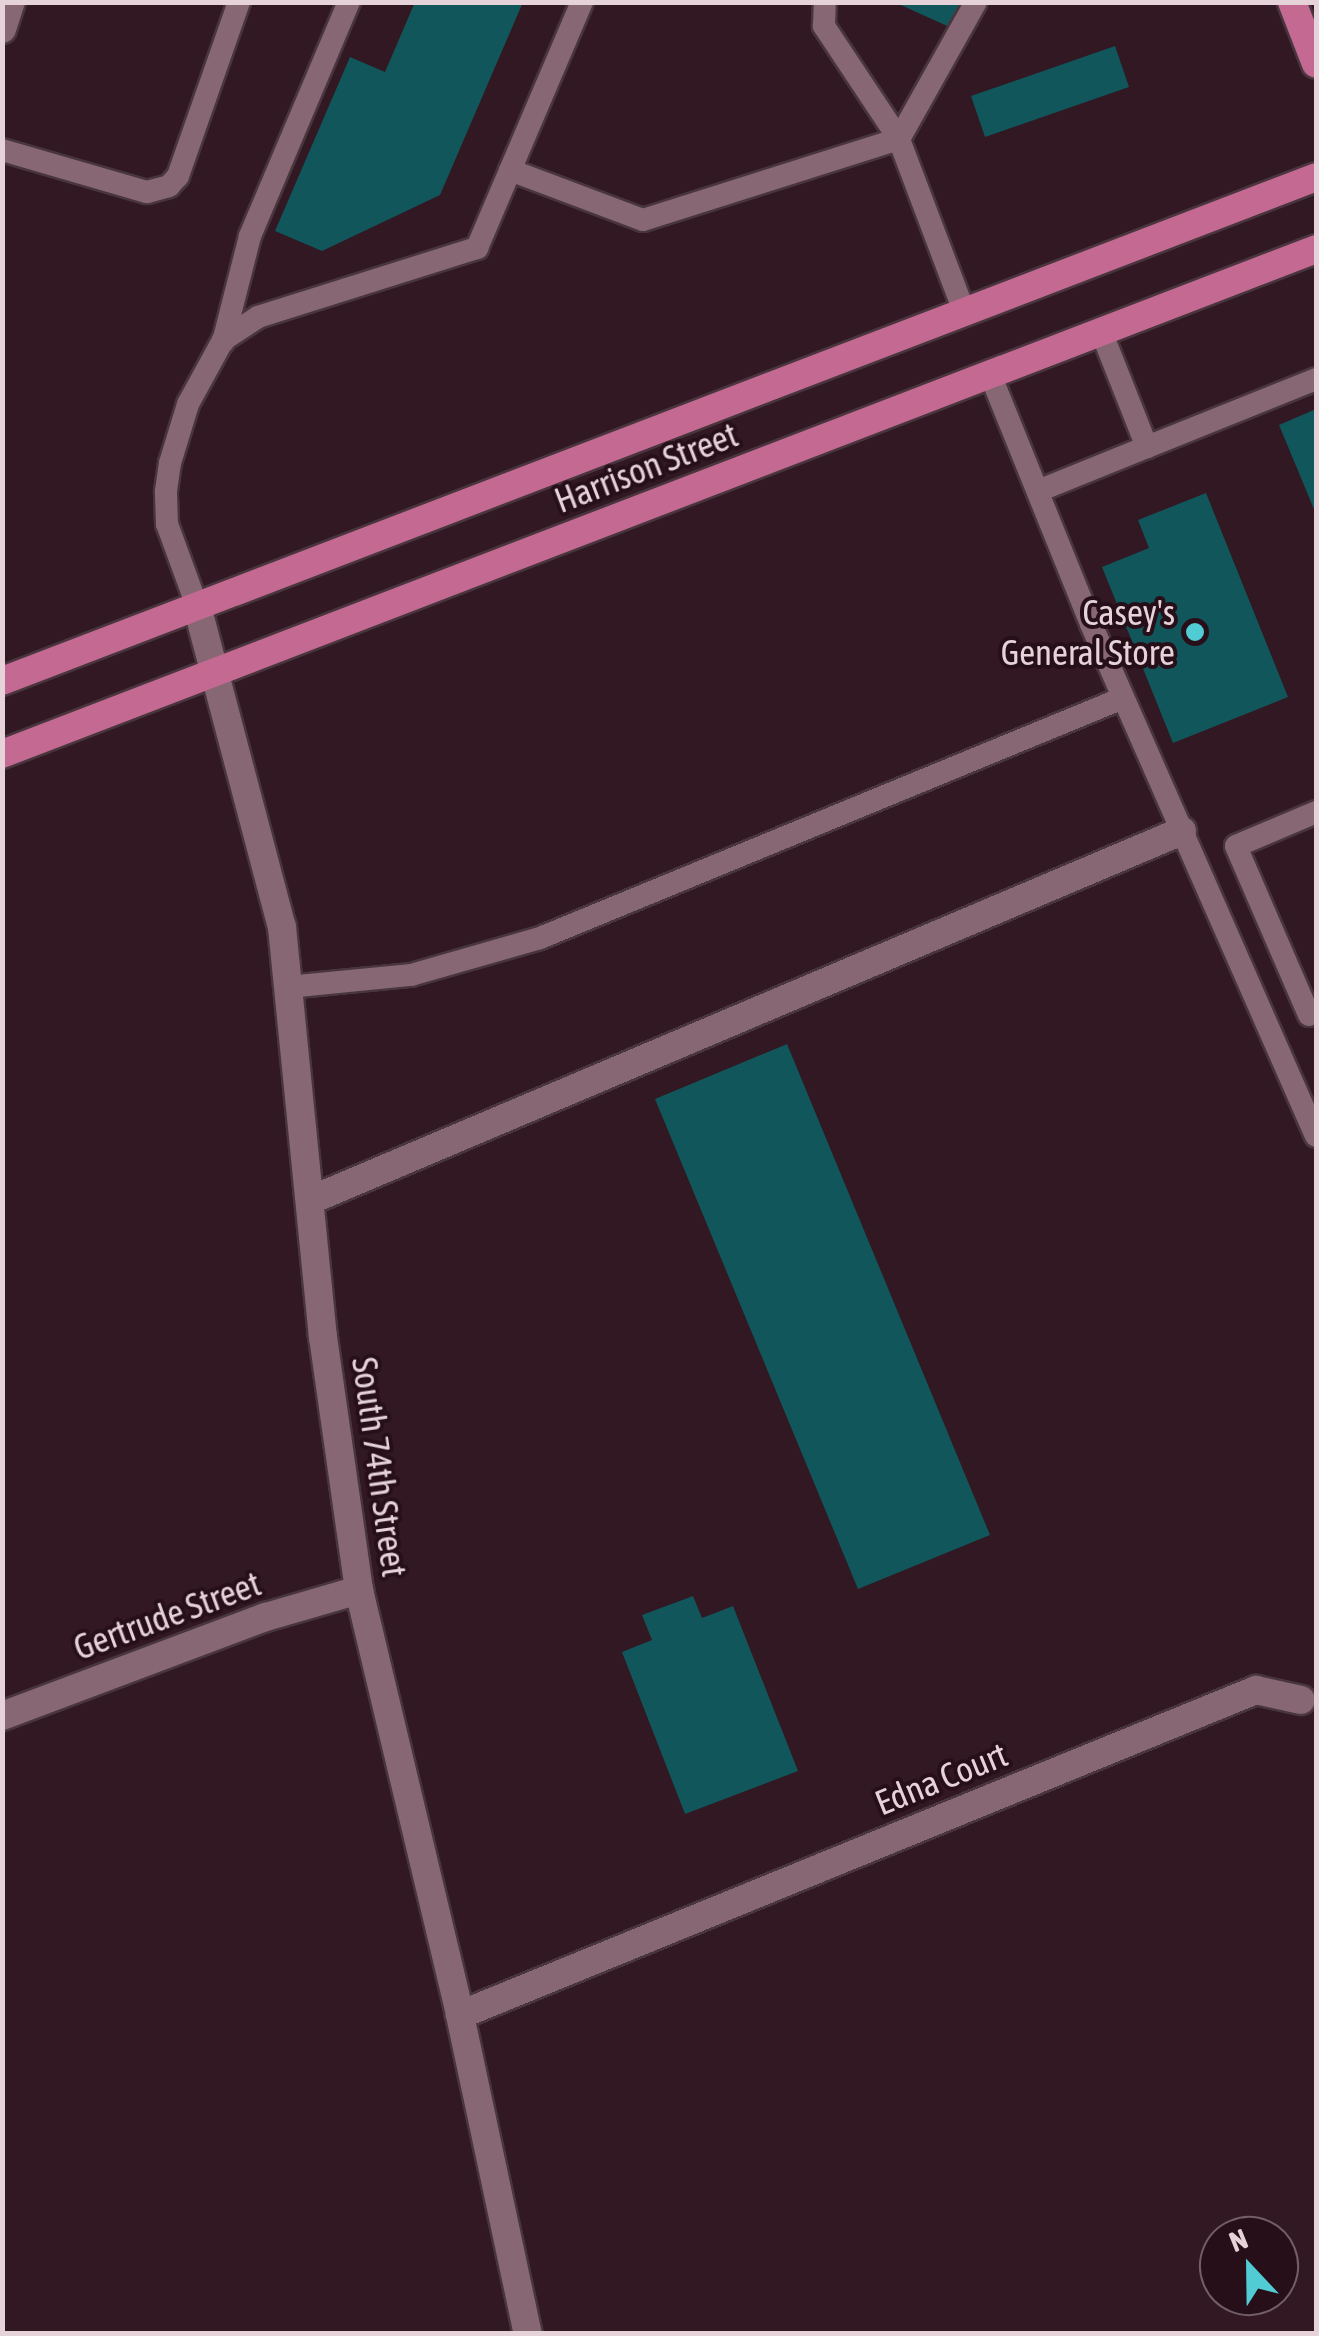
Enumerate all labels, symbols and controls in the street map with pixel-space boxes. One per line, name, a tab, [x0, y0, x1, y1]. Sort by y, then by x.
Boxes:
street label: Harrison Street	[549, 413, 743, 521]
place label: Casey's General Store	[1001, 591, 1175, 673]
marker: Casey's General Store	[1184, 621, 1206, 643]
street label: South 74th Street	[344, 1354, 416, 1580]
street label: Gertrude Street	[68, 1562, 266, 1668]
street label: Edna Court	[869, 1733, 1013, 1823]
north arrow	[1199, 2216, 1299, 2316]
text: N	[1225, 2222, 1252, 2258]

